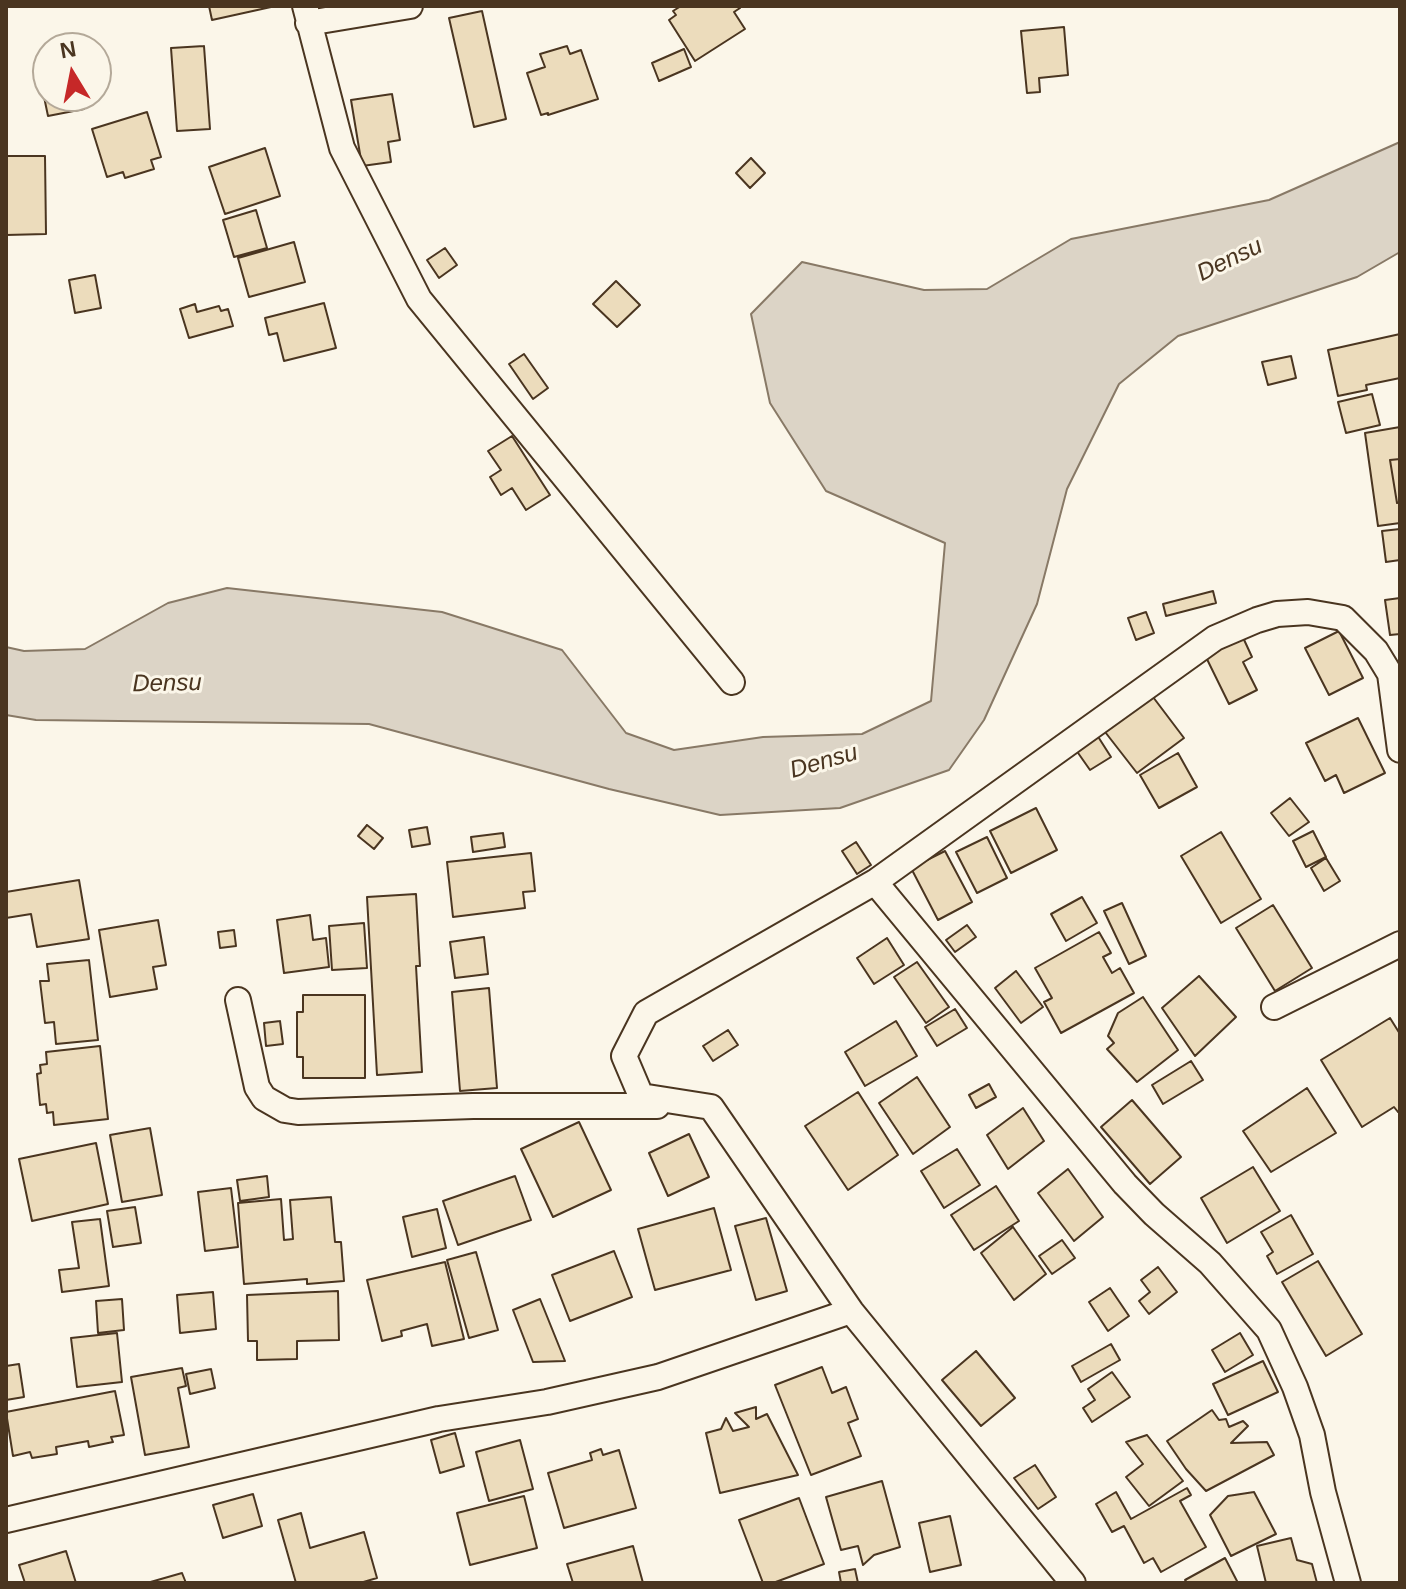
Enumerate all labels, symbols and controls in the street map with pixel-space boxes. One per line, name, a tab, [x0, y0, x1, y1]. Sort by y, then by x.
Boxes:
north arrow	[32, 32, 112, 112]
text: N	[58, 36, 78, 64]
water label: Densu	[1193, 232, 1267, 288]
water label: Densu	[132, 669, 202, 699]
water label: Densu	[787, 739, 861, 785]

